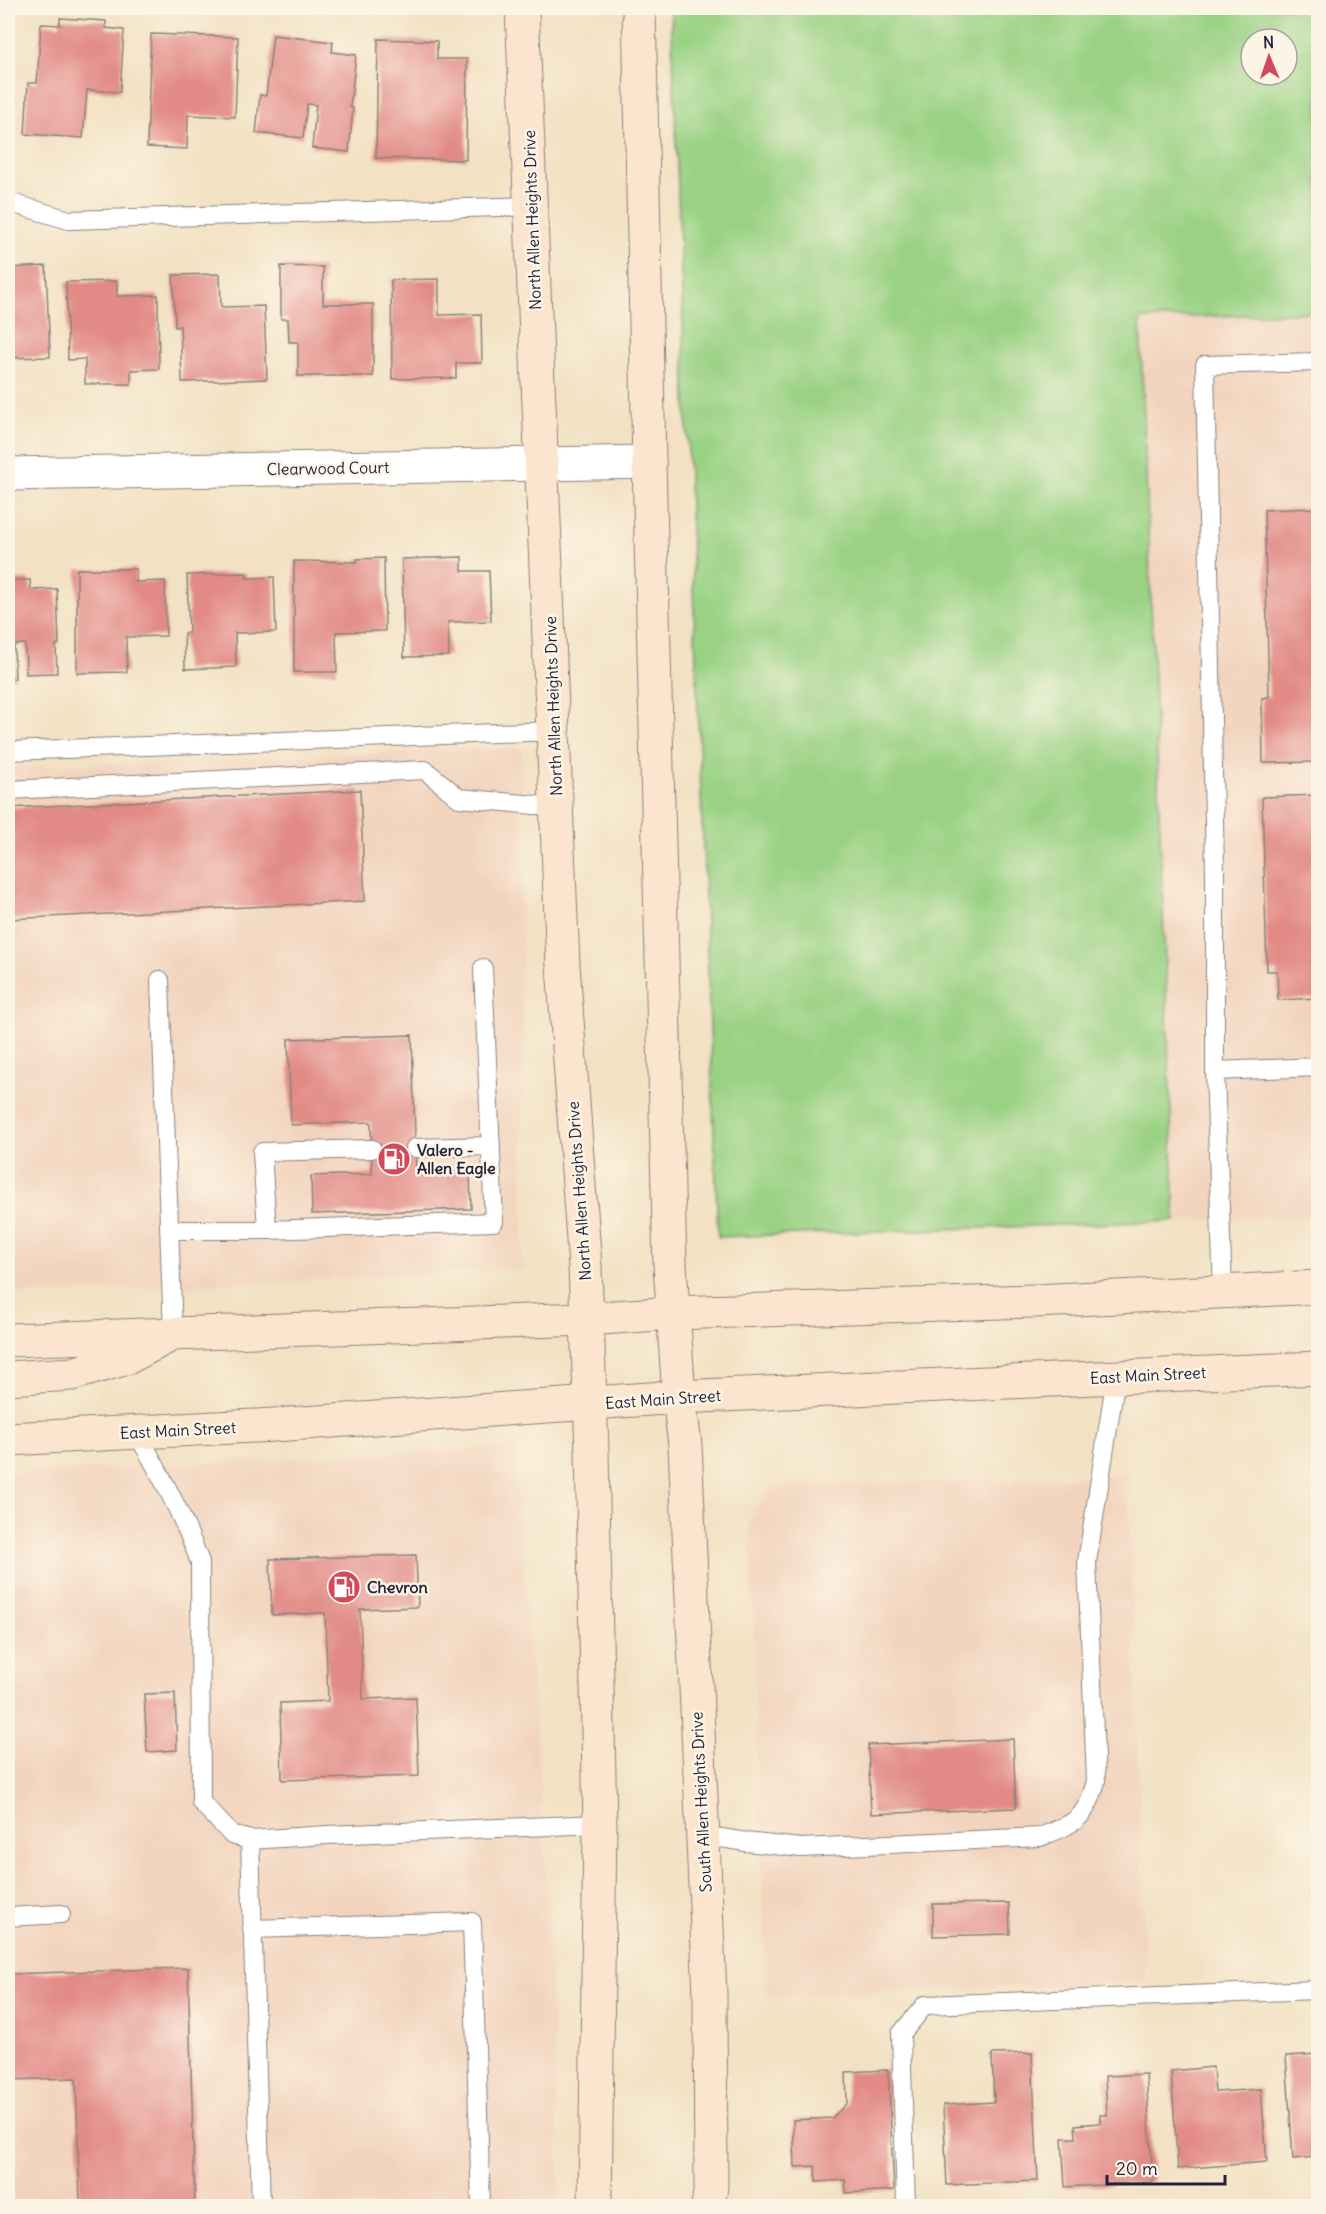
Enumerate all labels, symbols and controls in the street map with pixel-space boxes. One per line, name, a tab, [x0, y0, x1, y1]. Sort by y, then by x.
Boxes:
north arrow	[1239, 27, 1299, 87]
text: N	[1263, 32, 1274, 52]
street label: North Allen Heights Drive	[519, 130, 545, 310]
street label: Clearwood Court	[266, 457, 390, 479]
street label: North Allen Heights Drive	[540, 616, 566, 796]
street label: North Allen Heights Drive	[563, 1101, 595, 1281]
place label: Valero - Allen Eagle	[417, 1140, 496, 1179]
fuel station icon: Valero - Allen Eagle	[376, 1141, 412, 1177]
street label: East Main Street	[1089, 1362, 1207, 1388]
street label: East Main Street	[604, 1385, 722, 1413]
street label: East Main Street	[119, 1417, 237, 1443]
fuel station icon: Chevron	[326, 1569, 362, 1605]
place label: Chevron	[367, 1577, 428, 1597]
street label: South Allen Heights Drive	[686, 1711, 716, 1893]
scale bar	[1107, 2148, 1226, 2186]
text: 20 m	[1116, 2157, 1158, 2180]

